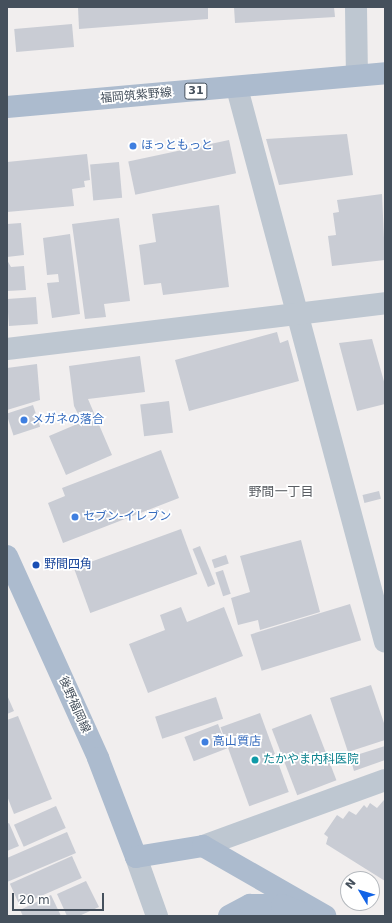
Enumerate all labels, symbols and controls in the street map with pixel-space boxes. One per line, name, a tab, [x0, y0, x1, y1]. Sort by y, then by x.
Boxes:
road number: 31	[184, 82, 208, 100]
street label: 福岡筑紫野線	[100, 86, 172, 106]
place label: ほっともっと	[141, 139, 213, 153]
marker: ほっともっと	[128, 141, 138, 151]
place label: メガネの落合	[32, 413, 104, 427]
marker: メガネの落合	[19, 415, 29, 425]
district label: 野間一丁目	[249, 484, 313, 500]
place label: セブン-イレブン	[83, 510, 171, 524]
marker: セブン-イレブン	[70, 512, 80, 522]
place label: 野間四角	[44, 558, 92, 572]
marker: 野間四角	[31, 560, 41, 570]
street label: 後野福岡線	[55, 675, 93, 735]
place label: 高山質店	[213, 735, 261, 749]
marker: 高山質店	[200, 737, 210, 747]
place label: たかやま内科医院	[263, 753, 359, 767]
marker: たかやま内科医院	[250, 755, 260, 765]
north arrow	[340, 871, 380, 911]
text: N	[343, 876, 359, 892]
scale bar	[14, 885, 106, 911]
text: 20 m	[19, 893, 50, 907]

